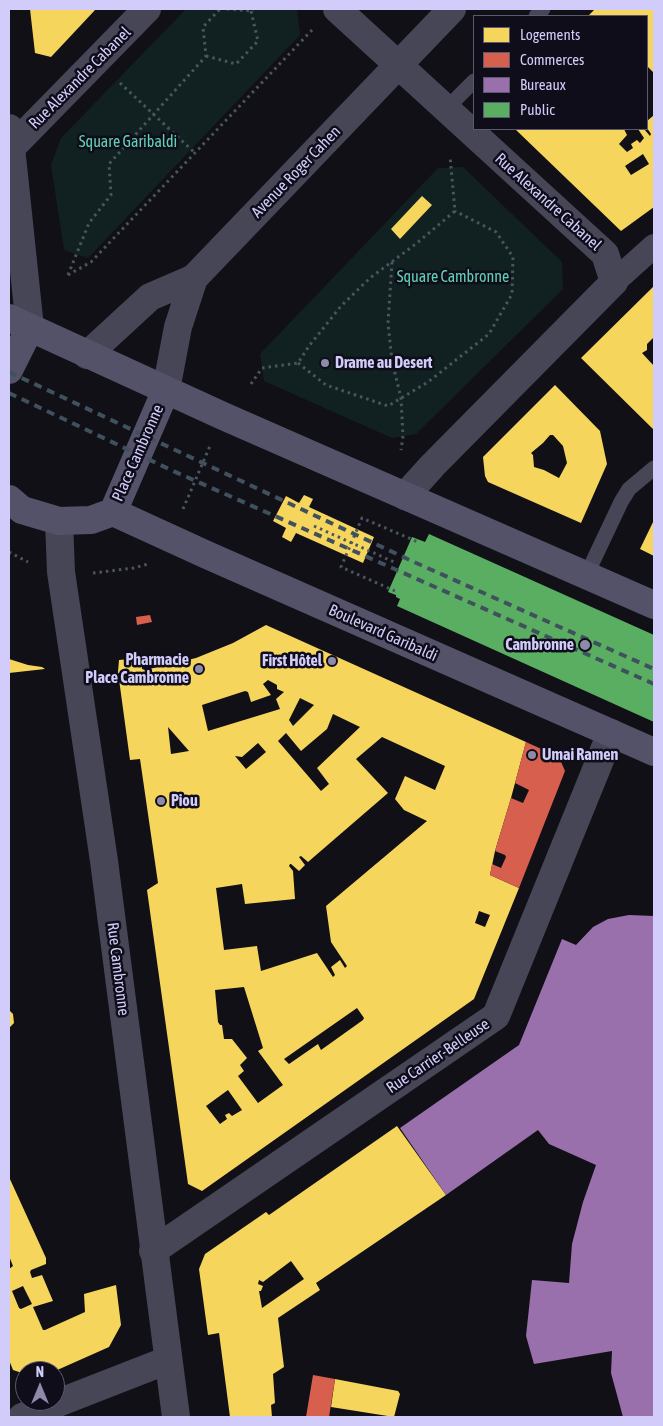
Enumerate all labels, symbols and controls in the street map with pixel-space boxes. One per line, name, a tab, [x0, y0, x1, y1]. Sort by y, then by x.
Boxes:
legend	[473, 15, 648, 130]
street label: Rue Alexandre Cabanel	[25, 23, 135, 133]
text: Logements	[520, 26, 580, 43]
text: Commerces	[520, 51, 584, 68]
text: Bureaux	[520, 76, 566, 93]
text: Public	[520, 101, 555, 118]
street label: Avenue Roger Cahen	[247, 122, 345, 222]
park label: Square Garibaldi	[79, 132, 177, 152]
street label: Rue Alexandre Cabanel	[491, 149, 605, 255]
park label: Square Cambronne	[397, 267, 509, 287]
place label: Drame au Desert	[335, 353, 432, 373]
marker: Drame au Desert	[319, 357, 331, 369]
street label: Place Cambronne	[108, 402, 168, 504]
street label: Boulevard Garibaldi	[326, 600, 440, 666]
place label: Cambronne	[505, 635, 574, 655]
marker: Cambronne	[578, 638, 592, 652]
place label: Pharmacie Place Cambronne	[85, 650, 189, 688]
place label: First Hôtel	[262, 651, 322, 671]
marker: First Hôtel	[326, 655, 338, 667]
marker: Pharmacie Place Cambronne	[193, 663, 205, 675]
place label: Umai Ramen	[542, 745, 618, 765]
marker: Umai Ramen	[526, 749, 538, 761]
place label: Piou	[171, 791, 198, 811]
marker: Piou	[155, 795, 167, 807]
street label: Rue Cambronne	[103, 921, 133, 1017]
street label: Rue Carrier-Belleuse	[383, 1014, 493, 1098]
north arrow	[15, 1361, 65, 1411]
text: N	[36, 1364, 44, 1380]

